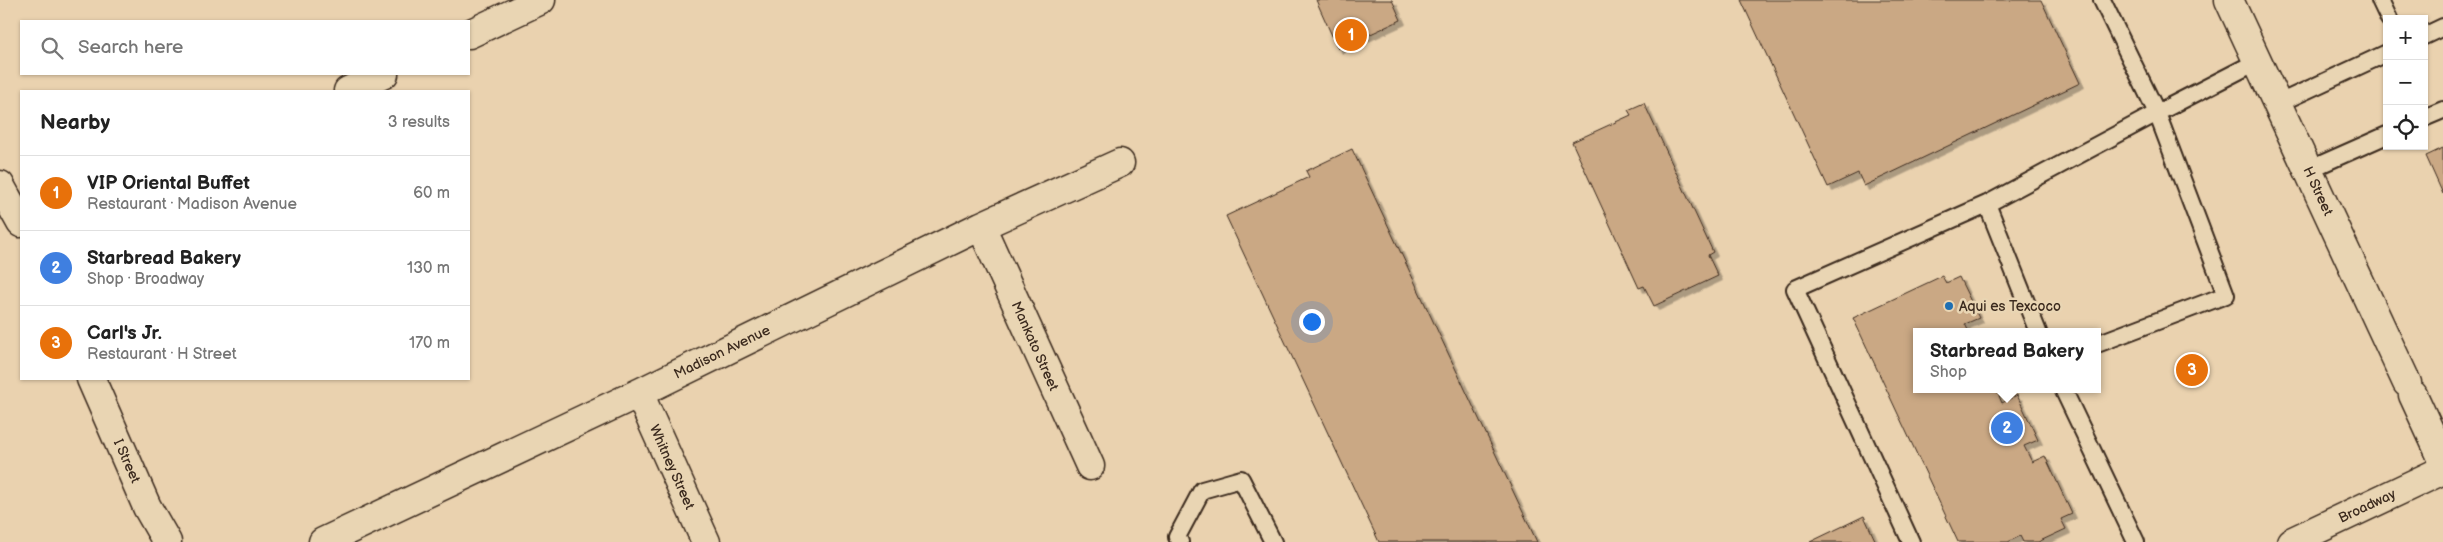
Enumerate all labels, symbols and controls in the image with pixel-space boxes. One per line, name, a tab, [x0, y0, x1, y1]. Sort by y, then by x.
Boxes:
map controls	[2383, 15, 2428, 150]
button: +	[2383, 15, 2428, 60]
pin: 1	[1335, 16, 1367, 54]
search box	[20, 20, 470, 75]
icon: search	[38, 34, 66, 62]
text: Search here	[78, 36, 183, 59]
button: −	[2383, 60, 2428, 105]
button: locate	[2383, 105, 2428, 150]
text: Nearby	[40, 110, 110, 135]
text: 3 results	[388, 113, 450, 132]
street label: H Street	[2299, 164, 2337, 219]
text: VIP Oriental Buffet	[87, 172, 250, 195]
text: 1	[53, 184, 59, 203]
text: 60 m	[413, 184, 450, 203]
text: Restaurant · Madison Avenue	[87, 195, 297, 214]
text: Starbread Bakery	[87, 247, 241, 270]
text: 2	[51, 259, 61, 278]
text: 130 m	[407, 259, 450, 278]
text: Shop · Broadway	[87, 270, 204, 289]
place label: Aqui es Texcoco	[1959, 298, 2061, 315]
street label: Mankato Street	[1008, 299, 1063, 394]
marker: Aqui es Texcoco	[1943, 300, 1955, 312]
your location	[1299, 309, 1325, 335]
street label: Madison Avenue	[671, 321, 773, 383]
text: Carl's Jr.	[87, 322, 162, 345]
popup	[1913, 328, 2101, 393]
text: 3	[51, 334, 61, 353]
text: 170 m	[409, 334, 450, 353]
text: Starbread Bakery	[1930, 340, 2084, 363]
text: Restaurant · H Street	[87, 345, 237, 364]
pin: 3	[2176, 351, 2208, 389]
text: Shop	[1930, 363, 1967, 382]
pin: 2	[1991, 409, 2023, 447]
street label: Whitney Street	[646, 422, 699, 513]
street label: I Street	[110, 436, 144, 486]
street label: Broadway	[2336, 485, 2399, 527]

